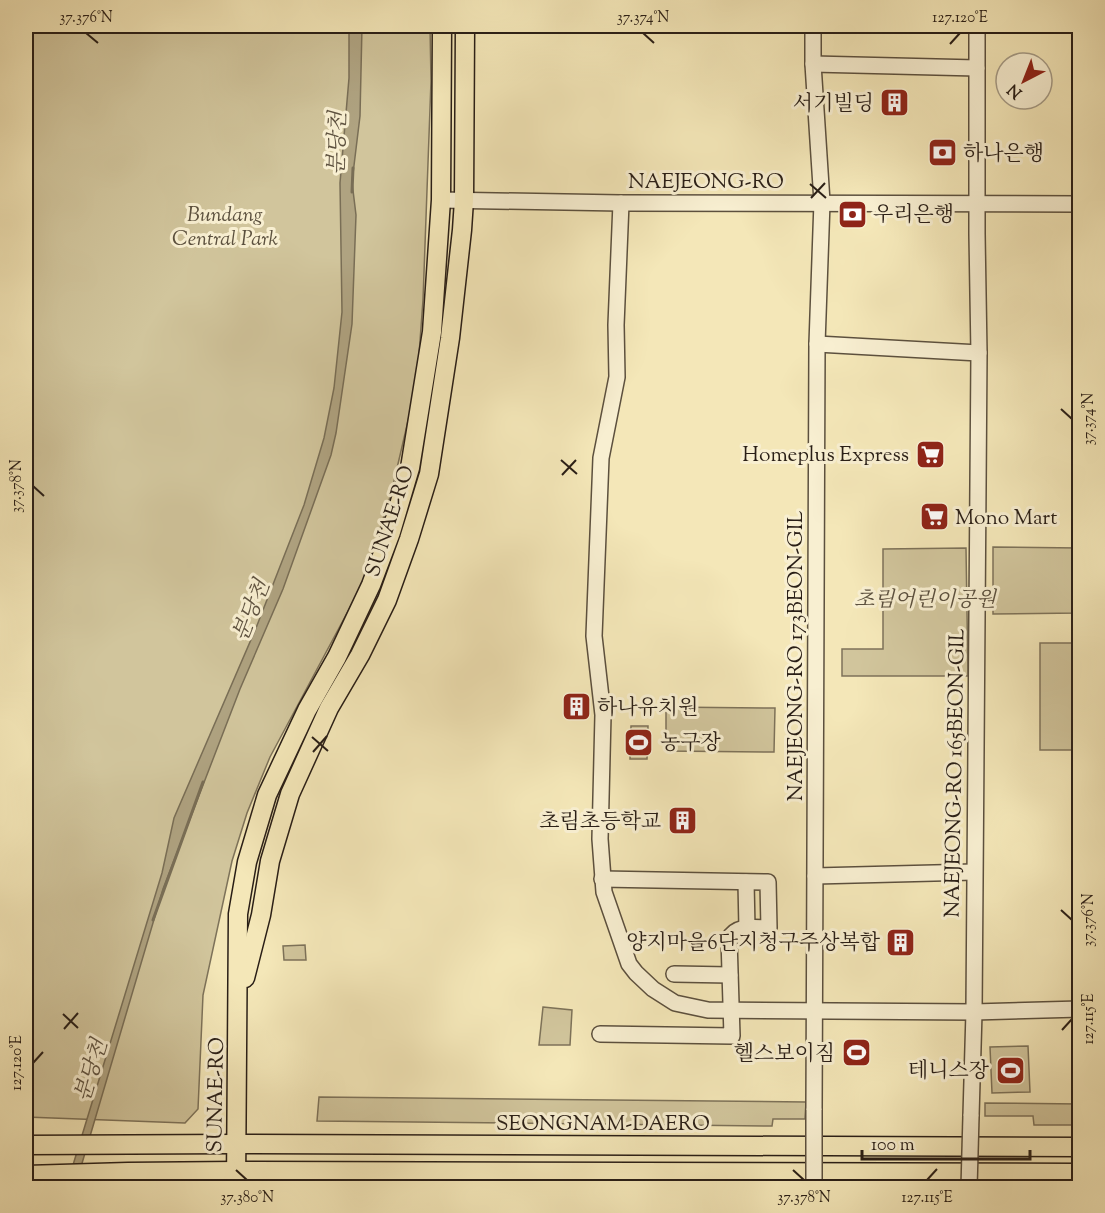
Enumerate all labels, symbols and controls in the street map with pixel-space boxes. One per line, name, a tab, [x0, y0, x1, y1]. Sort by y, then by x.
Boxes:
text: 37.376°N	[59, 8, 113, 29]
text: 37.374°N	[617, 8, 669, 29]
text: 127.120°E	[932, 8, 988, 29]
north arrow	[994, 51, 1054, 111]
text: N	[1003, 77, 1028, 103]
building icon: 서기빌딩	[879, 87, 911, 119]
place label: 서기빌딩	[793, 90, 874, 120]
water label: 분당천	[322, 109, 356, 176]
bank icon: 하나은행	[926, 137, 958, 169]
place label: 하나은행	[963, 140, 1044, 170]
street label: NAEJEONG-RO	[628, 168, 784, 198]
bank icon: 우리은행	[836, 198, 868, 230]
park label: Bundang Central Park	[172, 201, 279, 255]
place label: 우리은행	[873, 201, 954, 231]
text: 37.374°N	[1079, 393, 1100, 445]
supermarket icon: Homeplus Express	[914, 438, 946, 470]
place label: Homeplus Express	[742, 441, 909, 471]
text: 37.378°N	[7, 459, 28, 513]
street label: SUNAE-RO	[359, 462, 423, 581]
supermarket icon: Mono Mart	[918, 501, 950, 533]
place label: Mono Mart	[955, 504, 1057, 534]
street label: NAEJEONG-RO 173BEON-GIL	[782, 510, 812, 801]
water label: 분당천	[226, 574, 280, 647]
park label: 초림어린이공원	[854, 586, 998, 616]
street label: NAEJEONG-RO 165BEON-GIL	[938, 628, 974, 918]
building icon: 하나유치원	[560, 691, 592, 723]
place label: 하나유치원	[597, 694, 698, 724]
sports icon: 농구장	[623, 726, 655, 758]
place label: 농구장	[660, 729, 722, 759]
building icon: 초림초등학교	[666, 805, 698, 837]
place label: 초림초등학교	[539, 808, 661, 838]
text: 37.376°N	[1079, 893, 1100, 947]
building icon: 양지마을6단지청구주상복합	[885, 926, 917, 958]
place label: 양지마을6단지청구주상복합	[626, 929, 881, 959]
text: 127.115°E	[1079, 993, 1100, 1045]
water label: 분당천	[68, 1034, 118, 1106]
text: 127.120°E	[7, 1035, 28, 1091]
street label: SUNAE-RO	[201, 1037, 233, 1153]
sports icon: 헬스보이짐	[840, 1037, 872, 1069]
place label: 헬스보이짐	[734, 1040, 835, 1070]
sports icon: 테니스장	[994, 1054, 1026, 1086]
place label: 테니스장	[908, 1057, 990, 1087]
street label: SEONGNAM-DAERO	[496, 1110, 710, 1140]
scale bar	[862, 1123, 1030, 1161]
text: 100 m	[871, 1133, 915, 1159]
text: 37.380°N	[220, 1188, 274, 1209]
text: 37.378°N	[777, 1188, 831, 1209]
text: 127.115°E	[901, 1188, 953, 1209]

